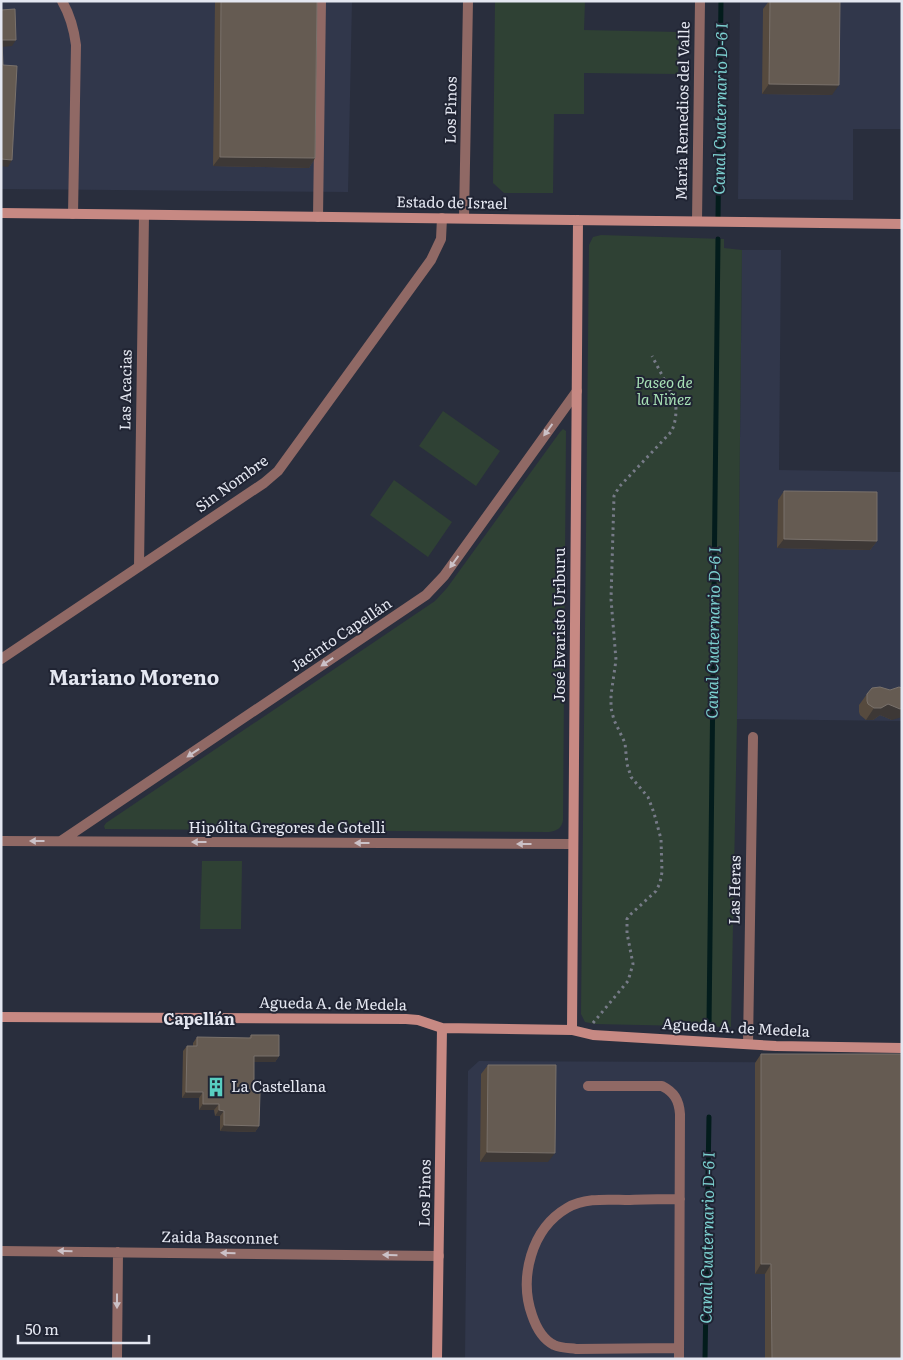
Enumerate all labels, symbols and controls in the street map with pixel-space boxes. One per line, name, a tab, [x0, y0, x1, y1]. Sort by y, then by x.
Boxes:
street label: María Remedios del Valle	[668, 21, 695, 201]
water label: Canal Cuaternario D-6 I	[706, 23, 732, 195]
street label: Los Pinos	[437, 76, 462, 144]
street label: Estado de Israel	[396, 189, 508, 214]
street label: Las Acacias	[112, 349, 137, 431]
park label: Paseo de la Niñez	[635, 370, 693, 410]
one-way arrow	[543, 423, 553, 437]
street label: Sin Nombre	[190, 448, 272, 517]
street label: José Evaristo Uriburu	[547, 547, 570, 702]
water label: Canal Cuaternario D-6 I	[699, 547, 725, 719]
one-way arrow	[449, 556, 459, 569]
street label: Jacinto Capellán	[285, 591, 396, 676]
one-way arrow	[321, 657, 334, 667]
district label: Mariano Moreno	[49, 661, 219, 691]
one-way arrow	[186, 748, 199, 758]
street label: Hipólita Gregores de Gotelli	[188, 815, 386, 838]
one-way arrow	[29, 837, 45, 845]
one-way arrow	[191, 838, 207, 846]
one-way arrow	[354, 839, 370, 847]
one-way arrow	[516, 840, 532, 848]
street label: Las Heras	[721, 855, 746, 925]
street label: Agueda A. de Medela	[259, 990, 408, 1015]
district label: Capellán	[163, 1006, 235, 1030]
street label: Agueda A. de Medela	[662, 1011, 811, 1042]
place label: La Castellana	[231, 1074, 327, 1097]
building icon: La Castellana	[205, 1076, 227, 1098]
water label: Canal Cuaternario D-6 I	[693, 1152, 719, 1324]
street label: Los Pinos	[411, 1159, 436, 1227]
street label: Zaida Basconnet	[161, 1224, 279, 1249]
one-way arrow	[57, 1247, 73, 1255]
one-way arrow	[219, 1249, 235, 1257]
one-way arrow	[382, 1251, 398, 1259]
one-way arrow	[113, 1293, 121, 1309]
scale bar	[18, 1312, 149, 1344]
text: 50 m	[25, 1317, 59, 1340]

